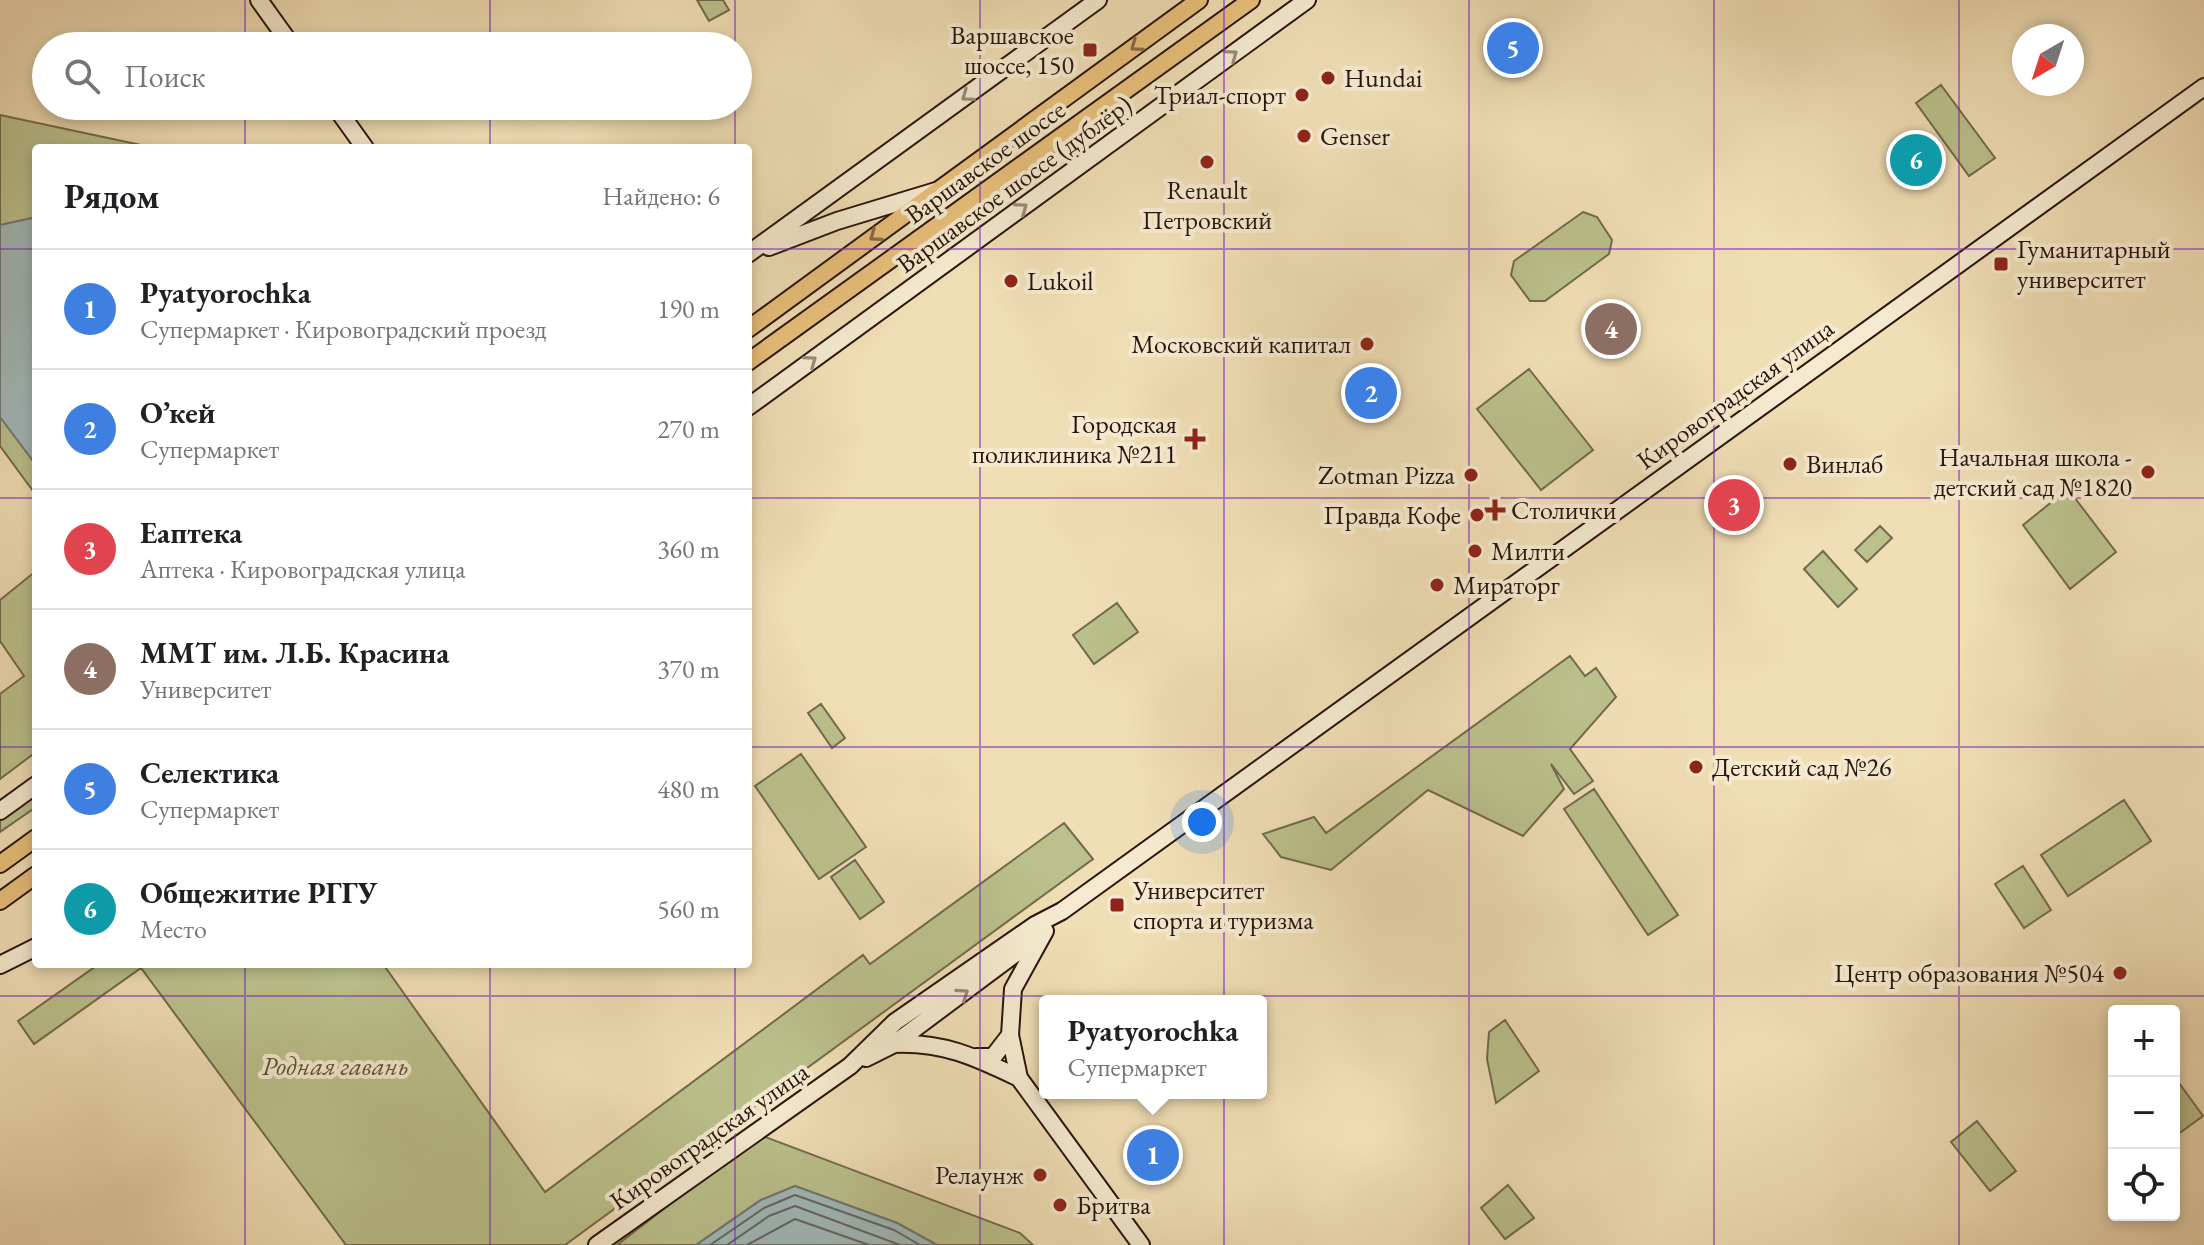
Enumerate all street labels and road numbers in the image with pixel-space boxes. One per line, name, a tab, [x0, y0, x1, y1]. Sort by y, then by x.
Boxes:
street label: Варшавское шоссе (дублёр)	[890, 87, 1138, 281]
street label: Варшавское шоссе	[898, 92, 1072, 232]
street label: Кировоградская улица	[1630, 311, 1841, 477]
street label: Кировоградская улица	[603, 1054, 816, 1218]

